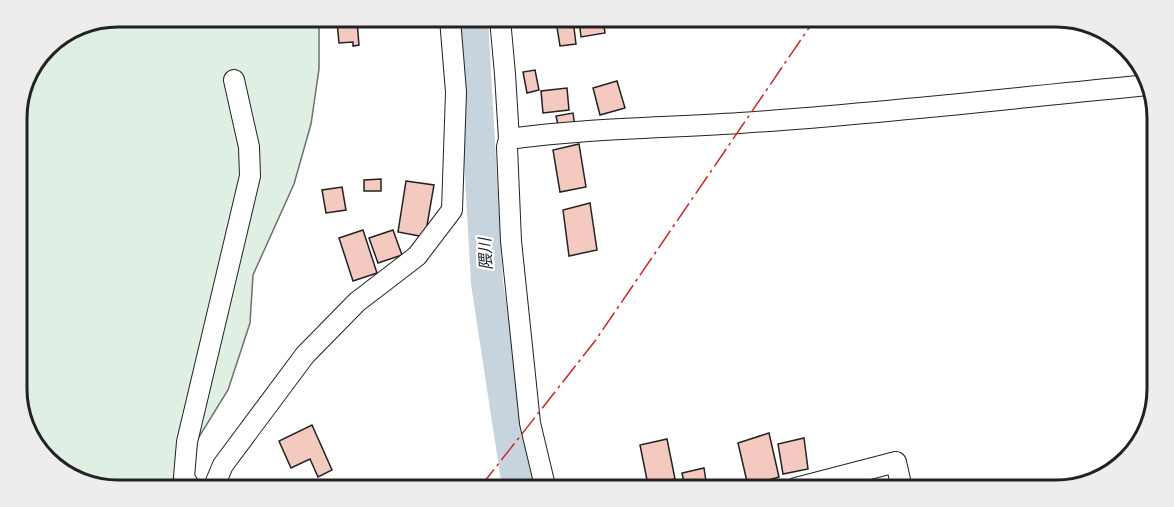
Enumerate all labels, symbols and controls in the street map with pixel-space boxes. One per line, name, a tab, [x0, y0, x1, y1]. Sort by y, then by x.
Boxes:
water label: 隈川	[473, 235, 497, 271]

